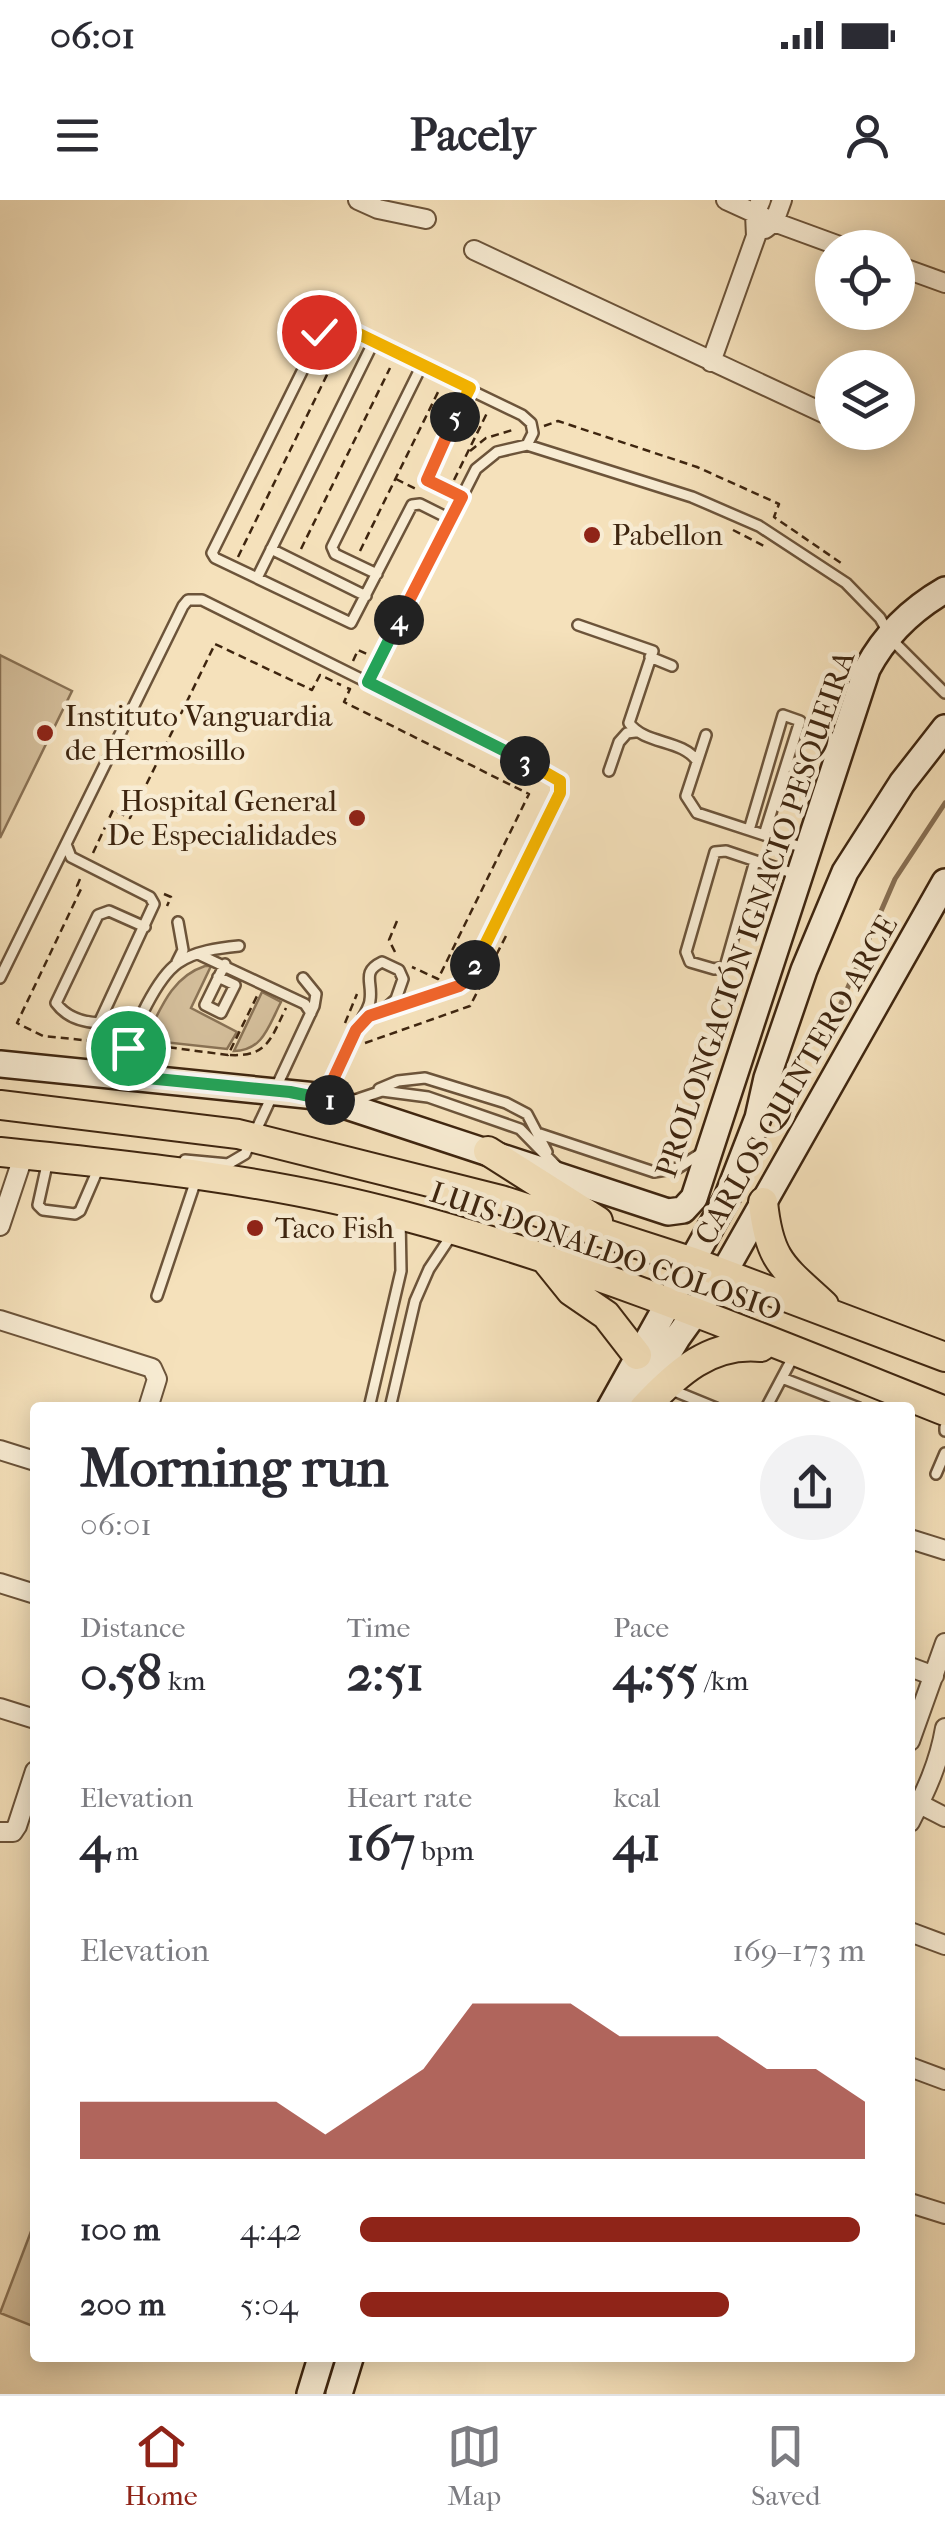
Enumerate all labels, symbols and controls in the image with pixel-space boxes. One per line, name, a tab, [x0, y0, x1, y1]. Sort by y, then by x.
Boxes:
text: 06:01	[50, 13, 135, 58]
icon: menu	[50, 108, 105, 163]
icon: person	[840, 108, 895, 163]
text: Pacely	[410, 109, 535, 162]
map controls	[815, 230, 915, 450]
button: locate	[815, 230, 915, 330]
pin	[277, 290, 362, 375]
icon: check	[292, 305, 347, 360]
button: layers	[815, 350, 915, 450]
pin: 5	[430, 392, 480, 442]
text: 5	[449, 400, 461, 433]
place label: Pabellon	[612, 518, 723, 553]
marker: Pabellon	[581, 524, 603, 546]
pin: 4	[374, 595, 424, 645]
text: 4	[391, 603, 407, 636]
street label: PROLONGACIÓN IGNACIO PESQUEIRA	[649, 646, 862, 1182]
place label: Instituto Vanguardia de Hermosillo	[65, 699, 333, 768]
marker: Instituto Vanguardia de Hermosillo	[34, 722, 56, 744]
pin: 3	[500, 736, 550, 786]
text: 3	[519, 744, 531, 777]
place label: Hospital General De Especialidades	[107, 784, 337, 853]
marker: Hospital General De Especialidades	[346, 807, 368, 829]
street label: CARLOS QUINTERO ARCE	[688, 909, 905, 1251]
pin: 2	[450, 940, 500, 990]
text: 2	[468, 948, 482, 981]
pin	[86, 1006, 171, 1091]
icon: arrive	[101, 1021, 156, 1076]
pin: 1	[305, 1075, 355, 1125]
text: 1	[325, 1083, 335, 1116]
street label: LUIS DONALDO COLOSIO	[425, 1175, 786, 1328]
place label: Taco Fish	[275, 1211, 394, 1246]
marker: Taco Fish	[244, 1217, 266, 1239]
button: share	[760, 1435, 865, 1540]
text: Morning run	[80, 1436, 388, 1500]
text: 06:01	[80, 1506, 152, 1543]
text: Distance	[80, 1611, 185, 1644]
text: Time	[347, 1611, 410, 1644]
text: Pace	[613, 1611, 669, 1644]
text: 0.58	[80, 1644, 162, 1703]
text: 2:51	[347, 1644, 424, 1703]
text: 4:55	[613, 1644, 698, 1703]
text: km	[162, 1664, 206, 1697]
text: /km	[698, 1664, 748, 1697]
text: Elevation	[80, 1781, 193, 1814]
text: Heart rate	[347, 1781, 472, 1814]
text: kcal	[613, 1781, 660, 1814]
text: 4	[80, 1814, 110, 1873]
text: 167	[347, 1814, 415, 1873]
text: 41	[613, 1814, 661, 1873]
text: m	[110, 1834, 139, 1867]
text: bpm	[415, 1834, 474, 1867]
text: Elevation	[80, 1932, 209, 1969]
text: 169–173 m	[732, 1932, 865, 1969]
text: 100 m	[80, 2211, 160, 2248]
text: 4:42	[240, 2211, 302, 2248]
text: 200 m	[80, 2286, 165, 2323]
text: 5:04	[240, 2286, 298, 2323]
tab: Home	[125, 2419, 197, 2512]
tab: Map	[447, 2419, 502, 2512]
tab: Saved	[751, 2419, 820, 2512]

